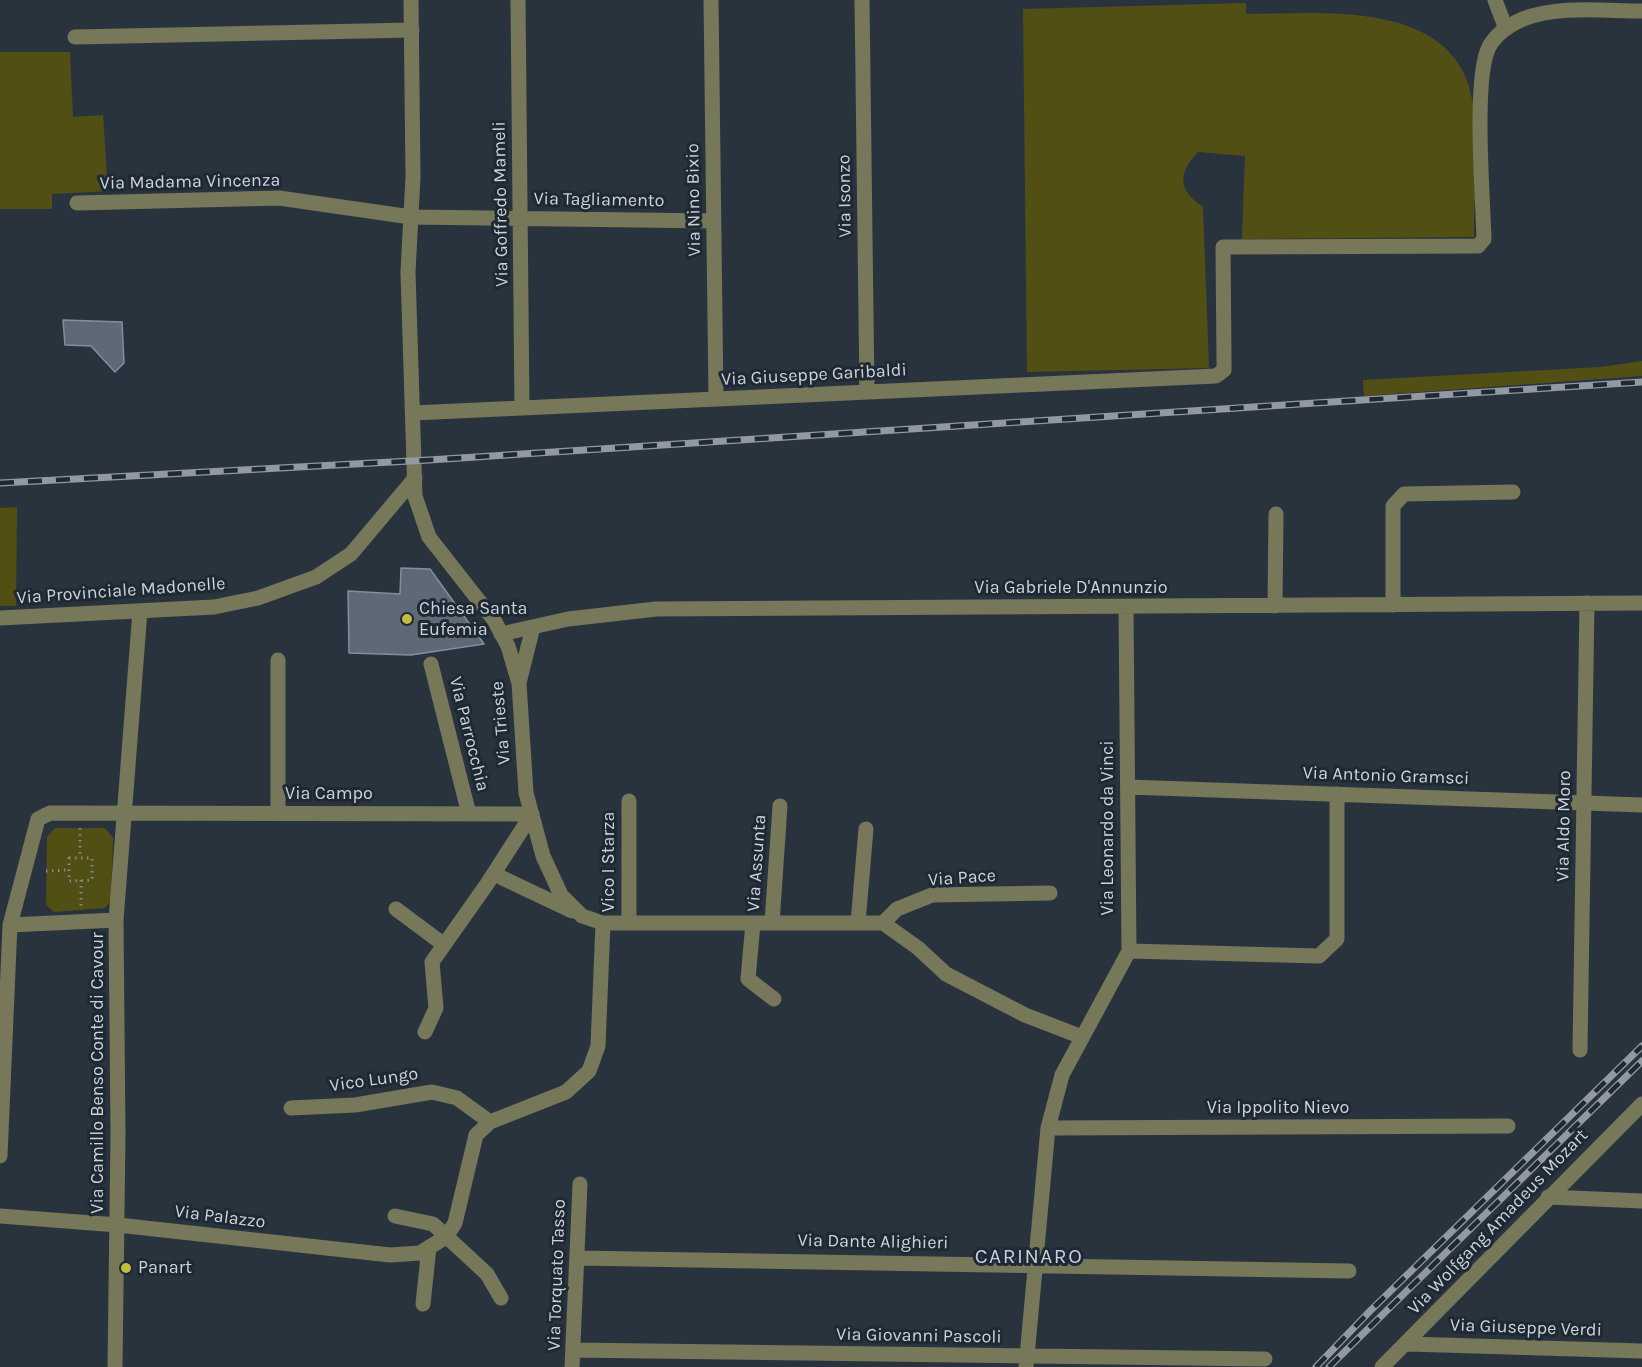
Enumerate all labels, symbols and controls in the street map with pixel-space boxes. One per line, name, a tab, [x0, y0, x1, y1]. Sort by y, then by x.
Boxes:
street label: Via Goffredo Mameli	[489, 121, 513, 287]
street label: Via Nino Bixio	[682, 143, 706, 257]
street label: Via Isonzo	[833, 154, 857, 238]
street label: Via Madama Vincenza	[100, 170, 280, 194]
street label: Via Tagliamento	[533, 188, 665, 212]
street label: Via Giuseppe Garibaldi	[721, 359, 907, 391]
street label: Via Provinciale Madonelle	[16, 573, 226, 609]
street label: Via Gabriele D'Annunzio	[974, 577, 1168, 599]
place label: Chiesa Santa Eufemia	[419, 598, 527, 640]
marker: Chiesa Santa Eufemia	[400, 612, 414, 626]
street label: Via Parrocchia	[444, 675, 494, 793]
street label: Via Trieste	[487, 680, 515, 766]
street label: Via Leonardo da Vinci	[1097, 740, 1119, 916]
street label: Via Antonio Gramsci	[1302, 762, 1470, 790]
street label: Via Aldo Moro	[1552, 770, 1576, 882]
street label: Via Campo	[285, 783, 373, 805]
street label: Vico I Starza	[598, 812, 620, 912]
street label: Via Assunta	[743, 814, 771, 912]
street label: Via Pace	[927, 865, 997, 891]
street label: Via Camillo Benso Conte di Cavour	[87, 932, 109, 1214]
street label: Vico Lungo	[328, 1063, 420, 1097]
street label: Via Ippolito Nievo	[1207, 1097, 1349, 1119]
street label: Via Wolfgang Amadeus Mozart	[1404, 1125, 1592, 1319]
street label: Via Torquato Tasso	[544, 1199, 570, 1351]
street label: Via Palazzo	[173, 1201, 267, 1233]
street label: Via Dante Alighieri	[797, 1230, 949, 1254]
district label: CARINARO	[975, 1244, 1083, 1270]
place label: Panart	[138, 1257, 192, 1279]
marker: Panart	[119, 1261, 133, 1275]
street label: Via Giuseppe Verdi	[1450, 1315, 1602, 1341]
street label: Via Giovanni Pascoli	[836, 1324, 1002, 1348]

